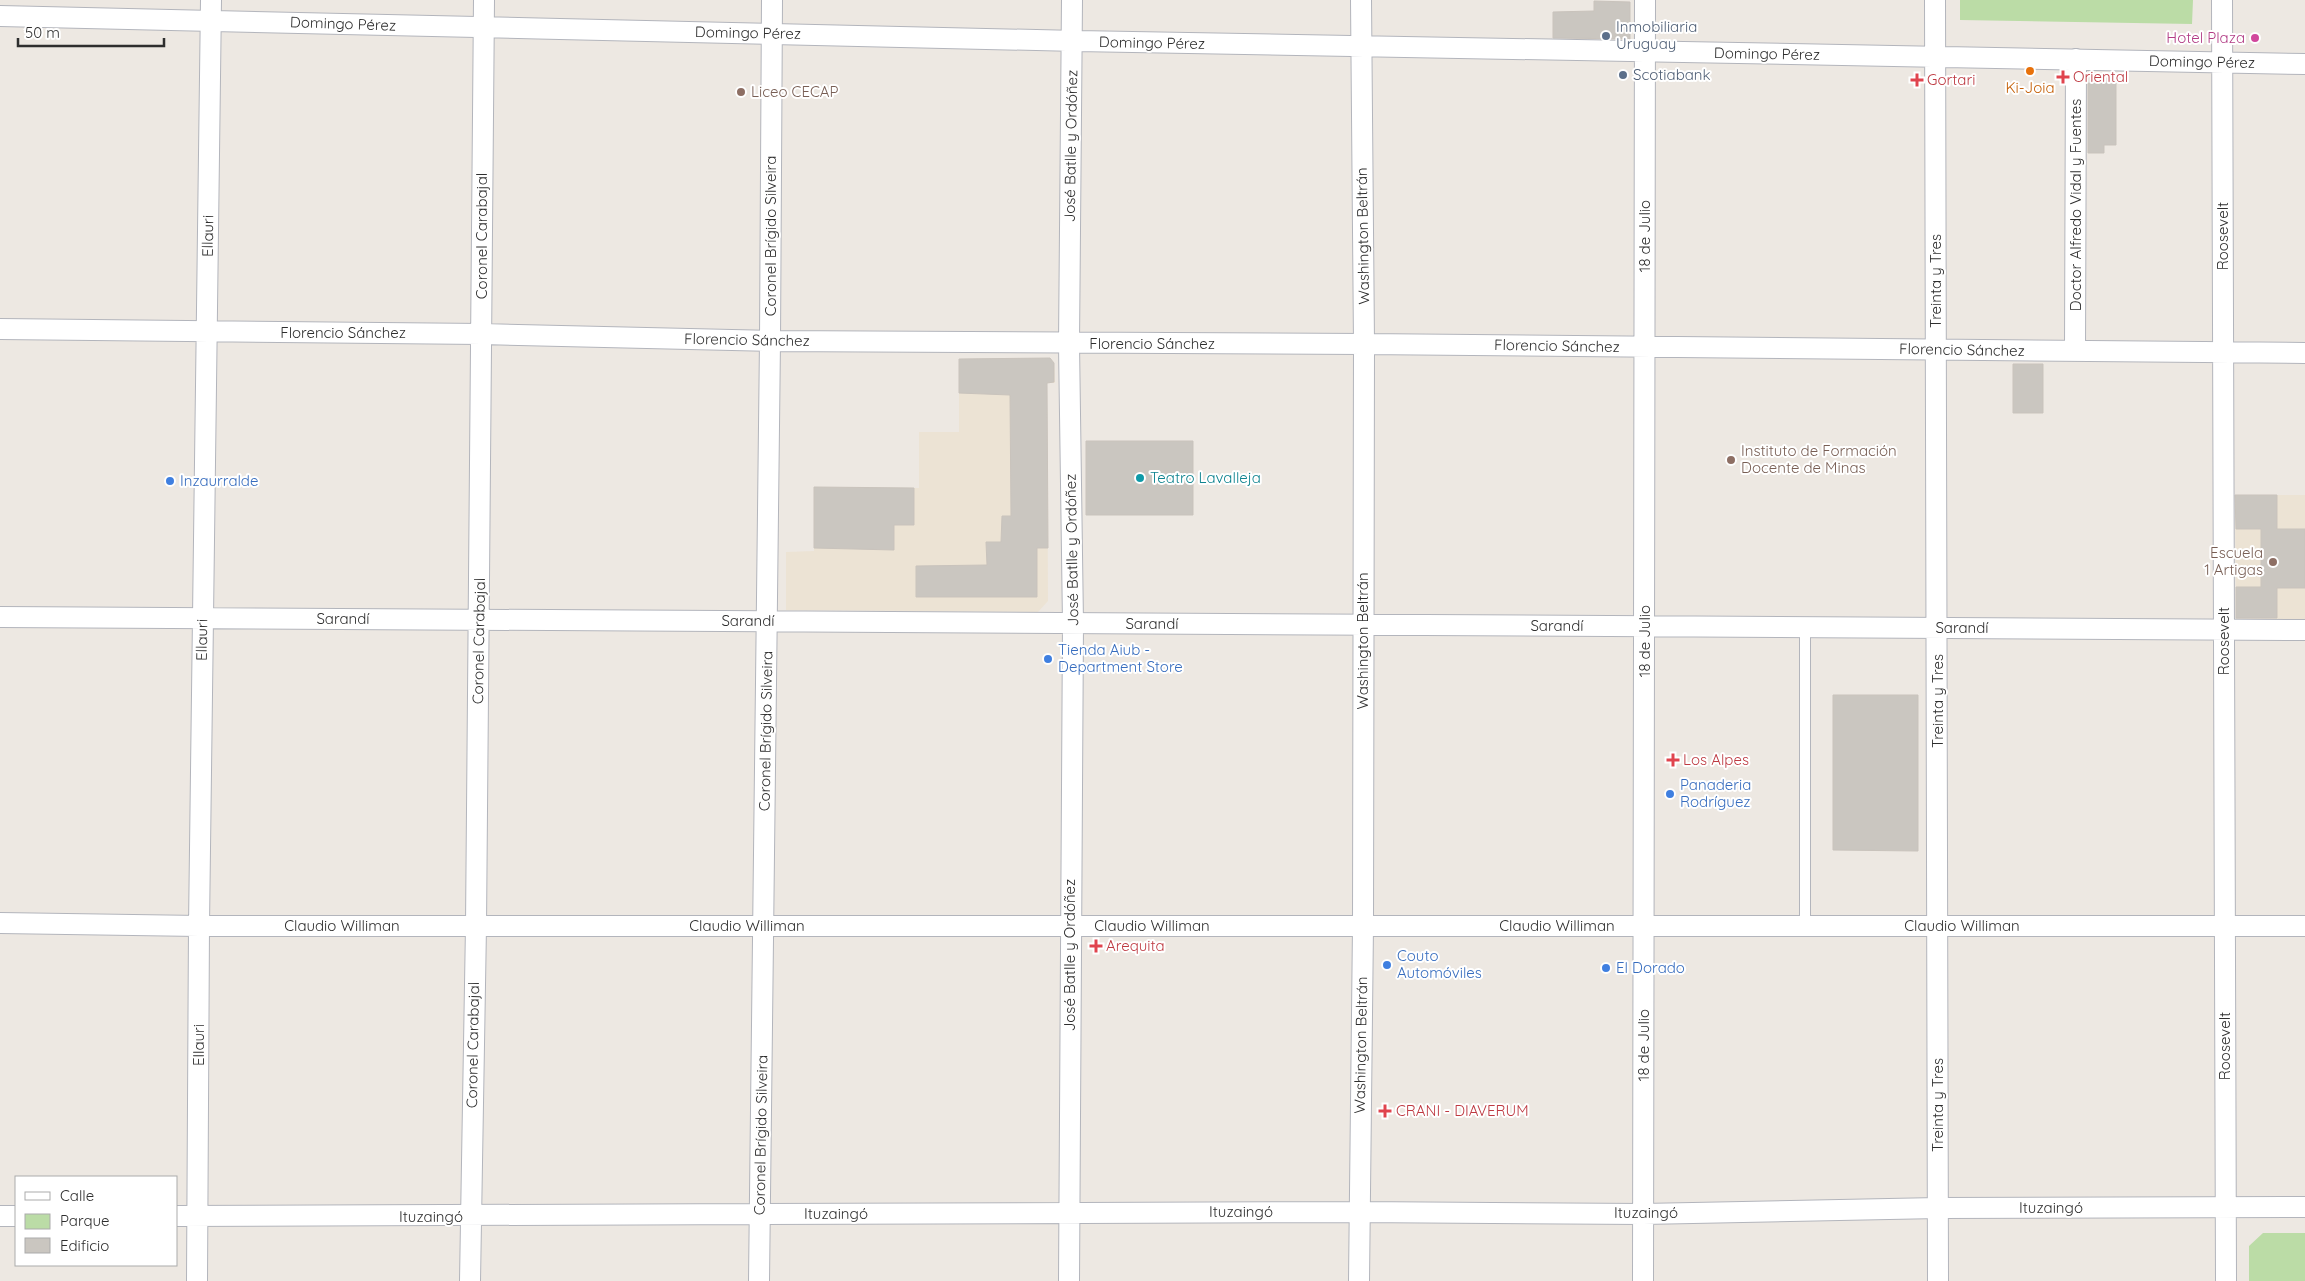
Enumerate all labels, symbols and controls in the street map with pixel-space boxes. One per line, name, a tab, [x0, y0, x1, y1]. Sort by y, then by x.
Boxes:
street label: Domingo Pérez	[290, 12, 396, 35]
scale bar	[18, 15, 164, 47]
place label: Inmobiliaria Uruguay	[1616, 17, 1697, 53]
street label: Domingo Pérez	[695, 22, 801, 43]
text: 50 m	[25, 23, 60, 42]
place label: Hotel Plaza	[2166, 28, 2245, 47]
marker: Inmobiliaria Uruguay	[1600, 30, 1612, 42]
street label: Domingo Pérez	[1099, 32, 1205, 53]
marker: Hotel Plaza	[2249, 32, 2261, 44]
street label: Domingo Pérez	[1714, 43, 1820, 64]
street label: Domingo Pérez	[2149, 51, 2255, 72]
place label: Scotiabank	[1633, 65, 1711, 84]
marker: Ki-Joia	[2024, 65, 2036, 77]
place label: Oriental	[2073, 67, 2128, 86]
marker: Scotiabank	[1617, 69, 1629, 81]
street label: José Batlle y Ordóñez	[1060, 70, 1081, 222]
place label: Gortari	[1927, 70, 1975, 89]
marker: Oriental	[2057, 71, 2069, 83]
marker: Gortari	[1911, 74, 1923, 86]
place label: Ki-Joia	[2005, 78, 2055, 97]
place label: Liceo CECAP	[751, 82, 838, 101]
marker: Liceo CECAP	[735, 86, 747, 98]
street label: Doctor Alfredo Vidal y Fuentes	[2066, 99, 2085, 311]
street label: Coronel Brígido Silveira	[761, 156, 780, 316]
street label: Washington Beltrán	[1352, 167, 1373, 305]
street label: Coronel Carabajal	[472, 173, 491, 299]
street label: 18 de Julio	[1635, 200, 1654, 272]
street label: Roosevelt	[2213, 202, 2232, 270]
street label: Ellauri	[198, 215, 217, 257]
street label: Treinta y Tres	[1926, 234, 1945, 328]
street label: Florencio Sánchez	[280, 323, 406, 342]
street label: Florencio Sánchez	[684, 329, 810, 350]
street label: Florencio Sánchez	[1089, 334, 1215, 353]
street label: Florencio Sánchez	[1494, 335, 1620, 356]
street label: Florencio Sánchez	[1899, 339, 2025, 360]
place label: Instituto de Formación Docente de Minas	[1741, 441, 1897, 477]
marker: Instituto de Formación Docente de Minas	[1725, 454, 1737, 466]
place label: Teatro Lavalleja	[1150, 468, 1261, 487]
place label: Inzaurralde	[180, 471, 258, 490]
marker: Teatro Lavalleja	[1134, 472, 1146, 484]
street label: José Batlle y Ordóñez	[1061, 474, 1082, 626]
marker: Inzaurralde	[164, 475, 176, 487]
place label: Escuela 1 Artigas	[2204, 543, 2263, 579]
marker: Escuela 1 Artigas	[2267, 556, 2279, 568]
street label: Washington Beltrán	[1353, 572, 1372, 710]
street label: Coronel Carabajal	[468, 578, 489, 704]
street label: 18 de Julio	[1635, 605, 1654, 677]
street label: Roosevelt	[2214, 607, 2233, 675]
street label: Sarandí	[316, 609, 370, 628]
street label: Sarandí	[721, 611, 775, 630]
street label: Sarandí	[1125, 614, 1179, 633]
street label: Sarandí	[1530, 616, 1584, 635]
street label: Sarandí	[1935, 618, 1989, 637]
street label: Ellauri	[192, 619, 211, 661]
place label: Tienda Aiub - Department Store	[1058, 640, 1183, 676]
street label: Coronel Brígido Silveira	[755, 651, 776, 811]
marker: Tienda Aiub - Department Store	[1042, 653, 1054, 665]
street label: Treinta y Tres	[1928, 654, 1947, 748]
place label: Los Alpes	[1683, 750, 1749, 769]
marker: Los Alpes	[1667, 754, 1679, 766]
place label: Panaderia Rodríguez	[1680, 775, 1751, 811]
marker: Panaderia Rodríguez	[1664, 788, 1676, 800]
street label: José Batlle y Ordóñez	[1060, 879, 1079, 1031]
street label: Claudio Williman	[284, 916, 400, 935]
street label: Claudio Williman	[689, 916, 805, 935]
street label: Claudio Williman	[1094, 916, 1210, 935]
street label: Claudio Williman	[1499, 916, 1615, 935]
street label: Claudio Williman	[1904, 916, 2020, 935]
place label: Arequita	[1106, 936, 1165, 955]
marker: Arequita	[1090, 940, 1102, 952]
place label: Couto Automóviles	[1397, 946, 1482, 982]
place label: El Dorado	[1616, 958, 1685, 977]
marker: Couto Automóviles	[1381, 959, 1393, 971]
marker: El Dorado	[1600, 962, 1612, 974]
street label: Washington Beltrán	[1350, 976, 1371, 1114]
street label: Coronel Carabajal	[462, 982, 483, 1108]
street label: 18 de Julio	[1634, 1009, 1653, 1081]
street label: Roosevelt	[2215, 1012, 2234, 1080]
street label: Ellauri	[189, 1024, 208, 1066]
street label: Coronel Brígido Silveira	[750, 1055, 771, 1215]
street label: Treinta y Tres	[1928, 1058, 1947, 1152]
place label: CRANI - DIAVERUM	[1396, 1101, 1529, 1120]
marker: CRANI - DIAVERUM	[1378, 1104, 1392, 1118]
legend	[15, 1176, 178, 1266]
text: Calle	[60, 1186, 94, 1205]
street label: Ituzaingó	[2019, 1198, 2083, 1217]
street label: Ituzaingó	[1209, 1202, 1273, 1221]
street label: Ituzaingó	[1614, 1203, 1678, 1222]
street label: Ituzaingó	[804, 1204, 868, 1223]
street label: Ituzaingó	[399, 1207, 463, 1226]
text: Parque	[60, 1211, 110, 1230]
text: Edificio	[60, 1236, 109, 1255]

